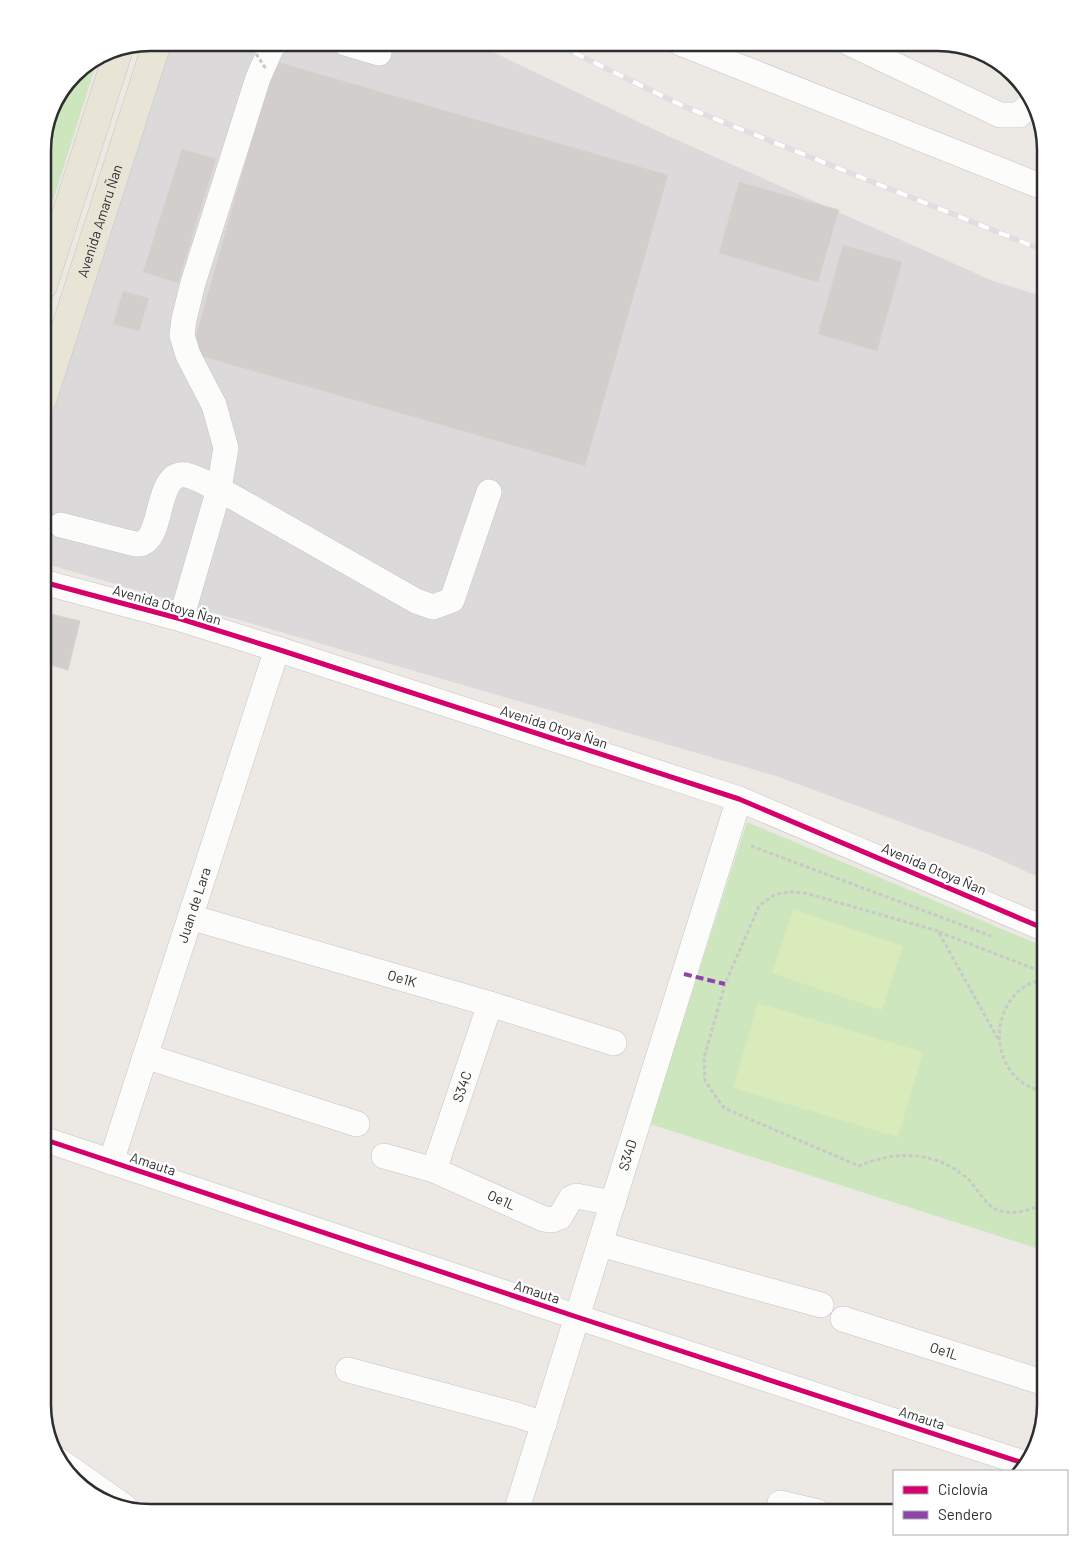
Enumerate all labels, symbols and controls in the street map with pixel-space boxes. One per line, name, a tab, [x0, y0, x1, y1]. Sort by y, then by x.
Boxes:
street label: Avenida Amaru Ñan	[73, 162, 125, 279]
street label: Avenida Otoya Ñan	[111, 581, 223, 628]
street label: Avenida Otoya Ñan	[498, 701, 610, 752]
street label: Avenida Otoya Ñan	[879, 839, 989, 898]
street label: Juan de Lara	[173, 865, 214, 945]
street label: Oe1K	[386, 966, 419, 990]
street label: S34C	[449, 1069, 475, 1104]
street label: S34D	[614, 1137, 640, 1173]
street label: Amauta	[128, 1148, 178, 1179]
street label: Oe1L	[485, 1186, 519, 1213]
street label: Amauta	[512, 1276, 562, 1307]
street label: Oe1L	[928, 1338, 961, 1363]
street label: Amauta	[897, 1402, 947, 1433]
legend	[893, 1470, 1068, 1535]
text: Ciclovía	[938, 1480, 988, 1498]
text: Sendero	[938, 1505, 992, 1523]

